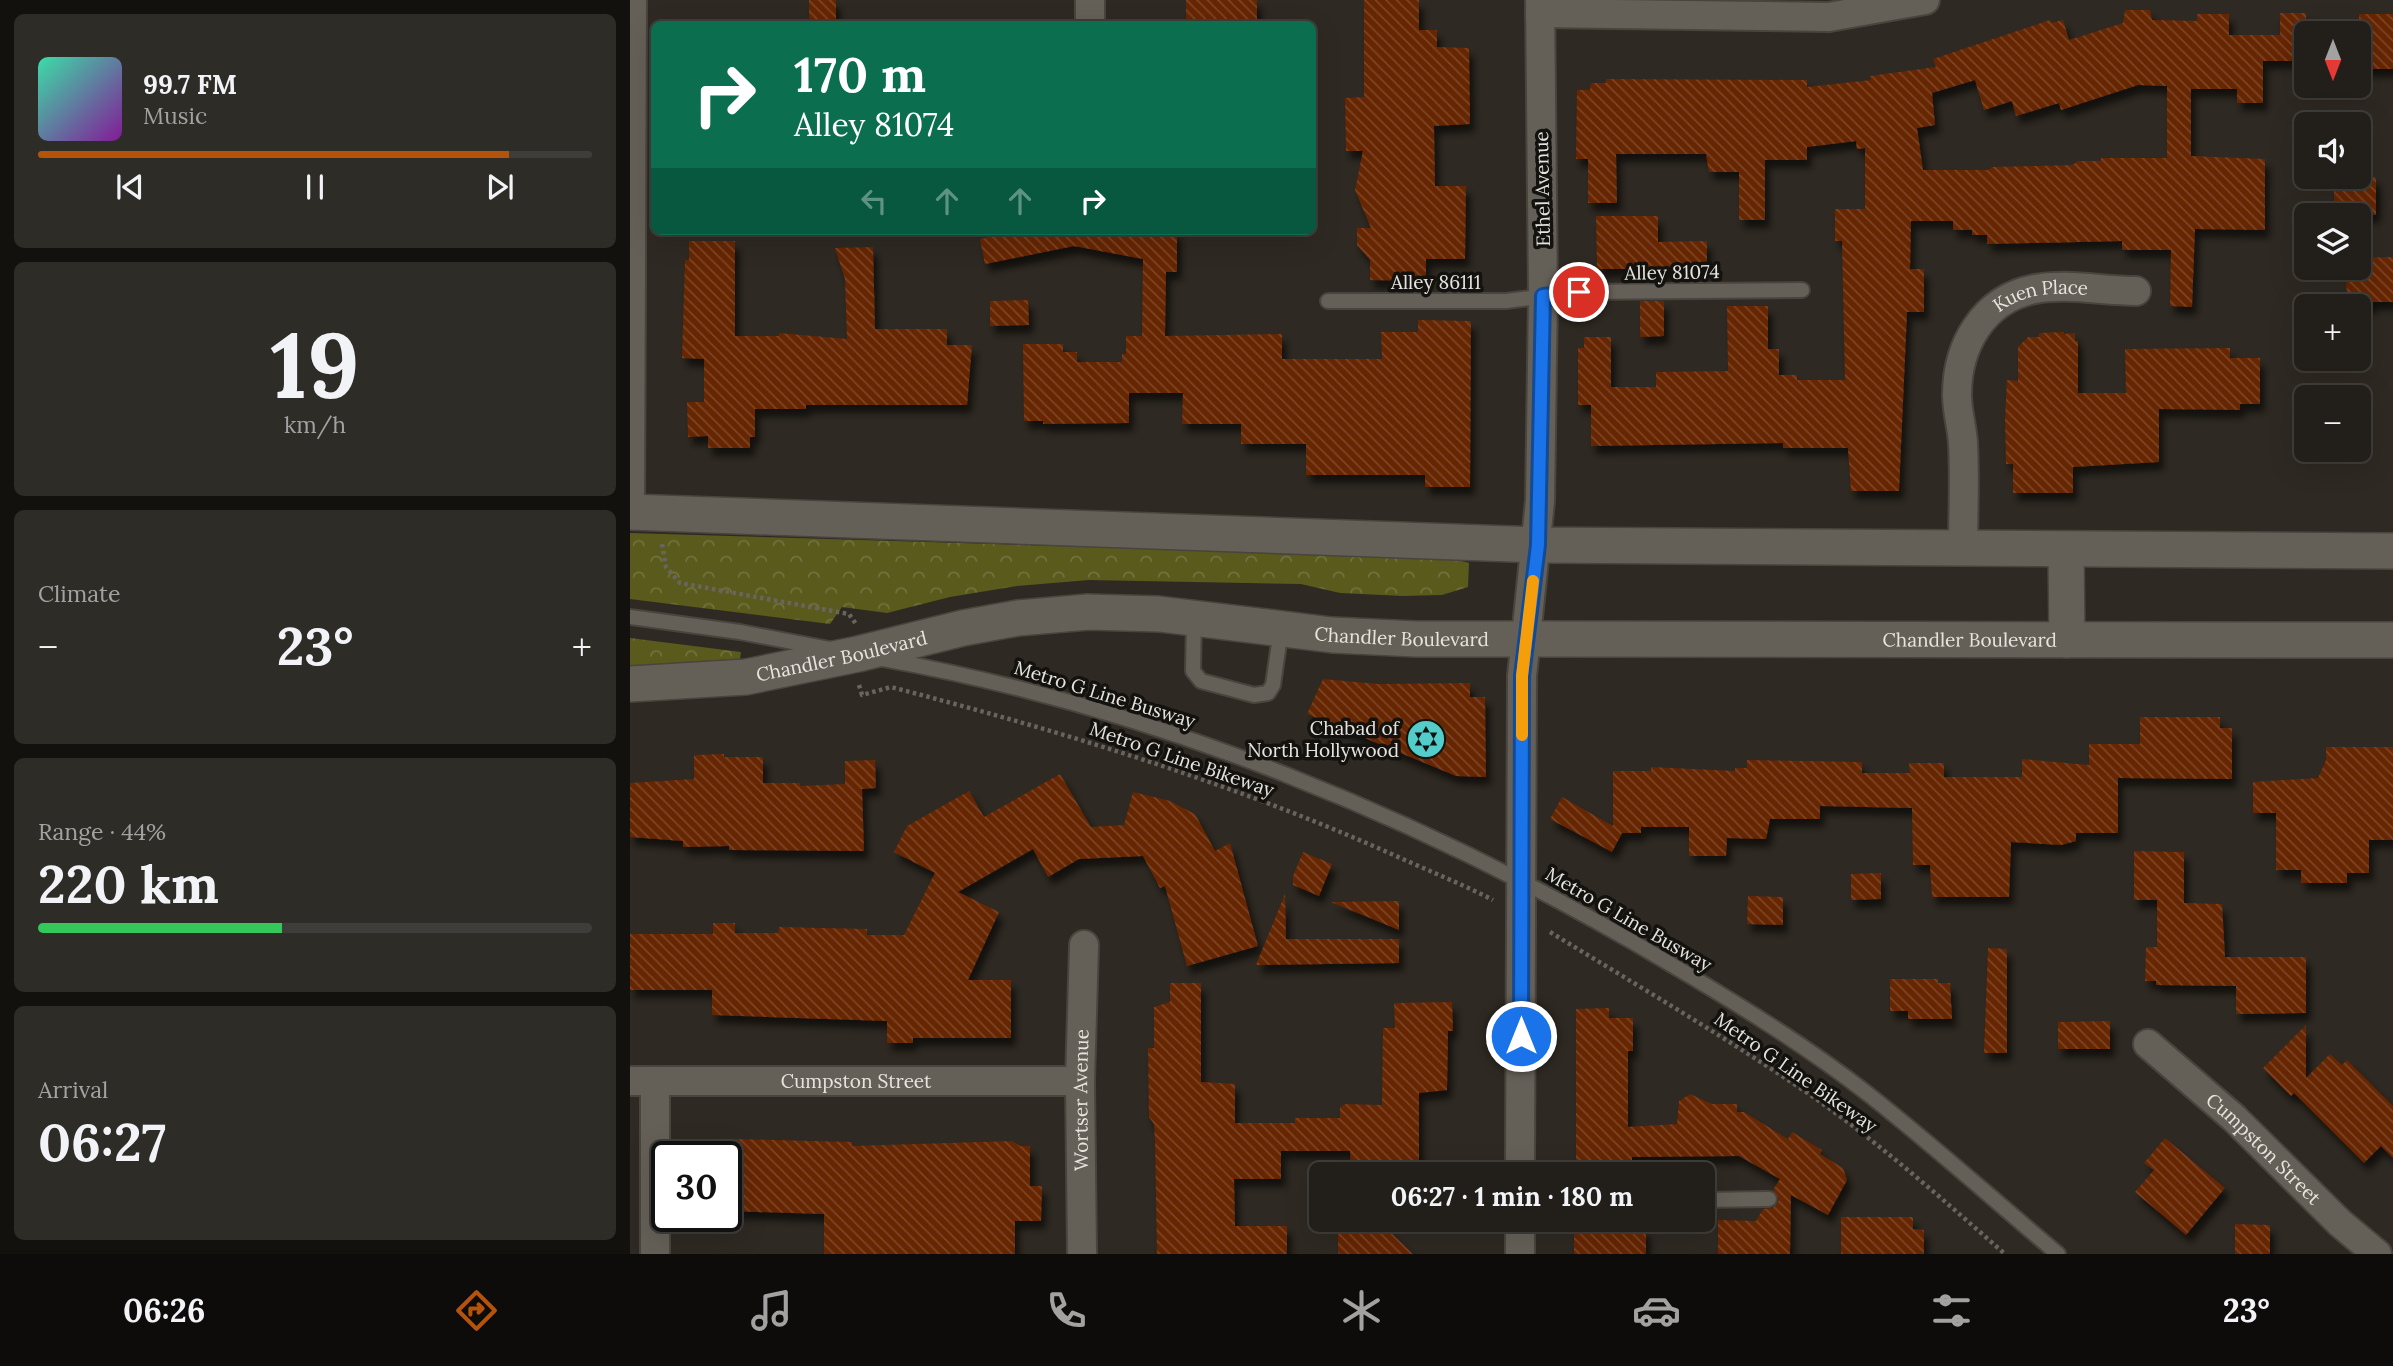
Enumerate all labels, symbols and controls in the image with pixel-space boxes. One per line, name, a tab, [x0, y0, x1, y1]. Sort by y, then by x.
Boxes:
north arrow	[2294, 21, 2371, 98]
map controls	[2294, 21, 2371, 462]
text: 170 m	[794, 43, 926, 105]
icon: right	[679, 49, 770, 140]
text: 99.7 FM	[143, 68, 237, 101]
text: Music	[143, 101, 207, 130]
text: Alley 81074	[794, 104, 954, 145]
button: sound	[2294, 112, 2371, 189]
street label: Ethel Avenue	[1529, 131, 1555, 247]
icon: previous	[111, 168, 149, 206]
icon: pause	[296, 168, 334, 206]
icon: next	[481, 168, 519, 206]
icon: left	[855, 182, 893, 220]
icon: ahead	[928, 182, 966, 220]
icon: ahead	[1001, 182, 1039, 220]
icon: right	[1074, 182, 1112, 220]
button: layers	[2294, 203, 2371, 280]
street label: Alley 81074	[1623, 259, 1720, 285]
pin	[1549, 262, 1609, 322]
street label: Alley 86111	[1390, 270, 1481, 294]
icon: arrive	[1560, 273, 1598, 311]
street label: Kuen Place	[1988, 275, 2089, 317]
button: +	[2294, 294, 2371, 371]
text: 19	[270, 306, 360, 423]
button: −	[2294, 385, 2371, 462]
text: km/h	[284, 410, 346, 439]
text: Climate	[38, 579, 120, 608]
text: 23°	[277, 613, 353, 679]
street label: Chandler Boulevard	[1313, 621, 1489, 651]
text: −	[38, 623, 58, 671]
text: +	[572, 623, 592, 671]
street label: Chandler Boulevard	[754, 625, 930, 687]
street label: Chandler Boulevard	[1882, 627, 2057, 652]
street label: Metro G Line Busway	[1012, 655, 1198, 733]
street label: Metro G Line Bikeway	[1087, 716, 1277, 802]
place label: Chabad of North Hollywood	[1247, 716, 1401, 762]
synagogue icon: Chabad of North Hollywood	[1405, 718, 1447, 760]
text: Range · 44%	[38, 817, 166, 846]
text: 220 km	[38, 851, 219, 917]
street label: Metro G Line Busway	[1542, 862, 1716, 976]
position arrow	[1484, 999, 1558, 1073]
street label: Metro G Line Bikeway	[1710, 1007, 1882, 1137]
street label: Wortser Avenue	[1068, 1029, 1094, 1171]
street label: Cumpston Street	[781, 1069, 932, 1093]
text: Arrival	[38, 1075, 108, 1104]
street label: Cumpston Street	[2201, 1088, 2327, 1210]
text: 06:27	[38, 1109, 166, 1175]
speed limit sign: 30	[651, 1141, 742, 1232]
text: 06:27 · 1 min · 180 m	[1391, 1180, 1633, 1213]
icon: directions	[452, 1286, 501, 1335]
icon: music	[747, 1286, 796, 1335]
icon: phone	[1042, 1286, 1091, 1335]
icon: climate	[1337, 1286, 1386, 1335]
icon: car	[1632, 1286, 1681, 1335]
icon: filters	[1927, 1286, 1976, 1335]
text: 06:26	[123, 1290, 205, 1331]
text: 23°	[2223, 1290, 2270, 1331]

